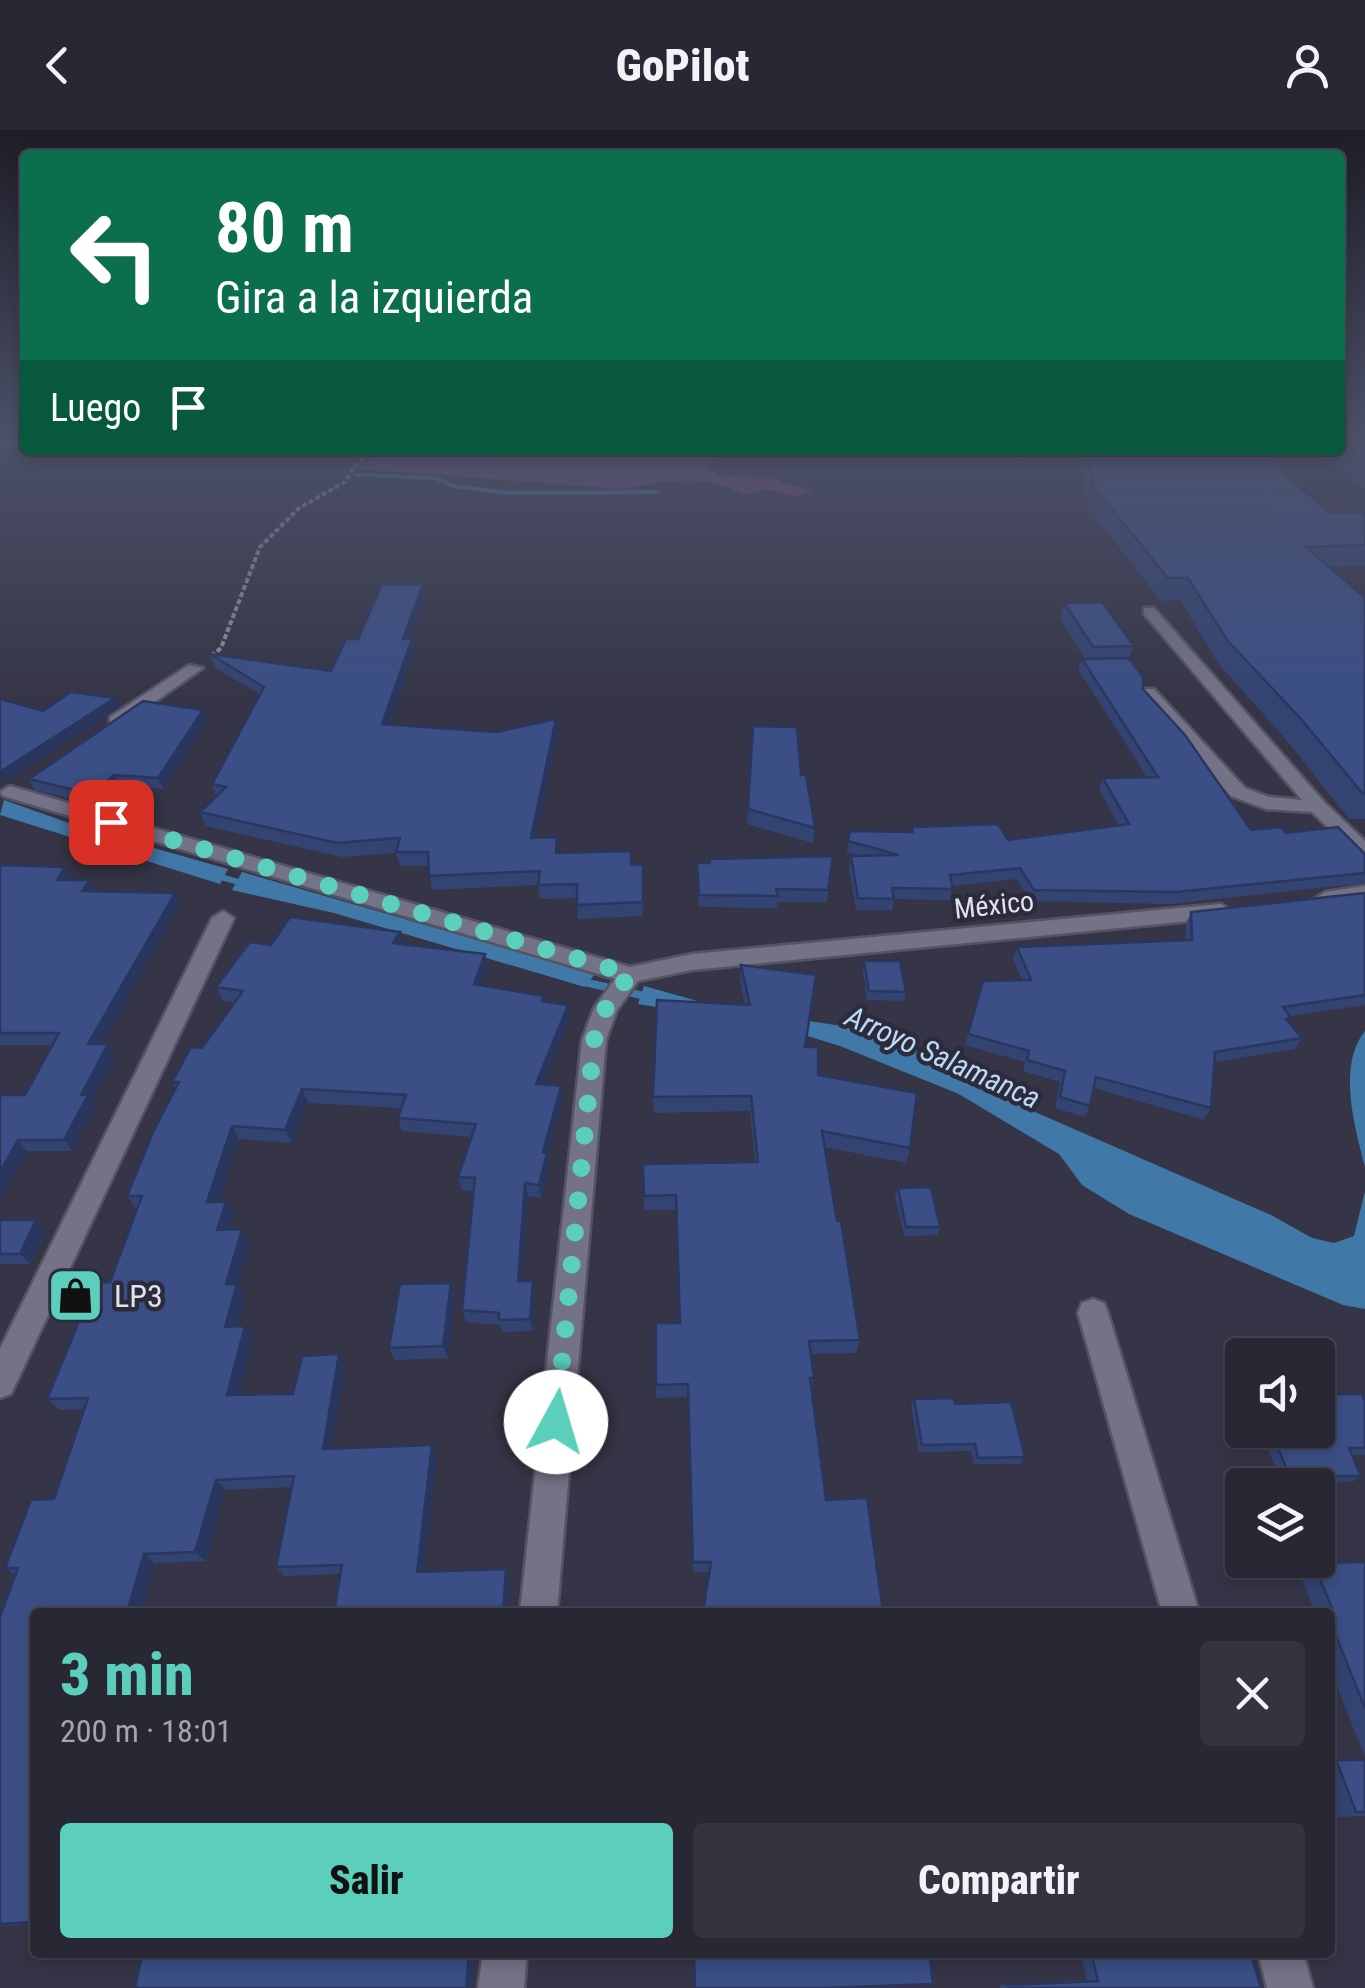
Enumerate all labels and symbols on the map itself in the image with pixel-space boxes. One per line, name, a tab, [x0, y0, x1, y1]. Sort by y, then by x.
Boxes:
pin	[69, 780, 154, 865]
street label: México	[953, 884, 1035, 926]
water label: Arroyo Salamanca	[840, 998, 1046, 1115]
shop icon: LP3	[45, 1266, 105, 1326]
place label: LP3	[114, 1277, 163, 1315]
position arrow	[504, 1370, 608, 1474]

